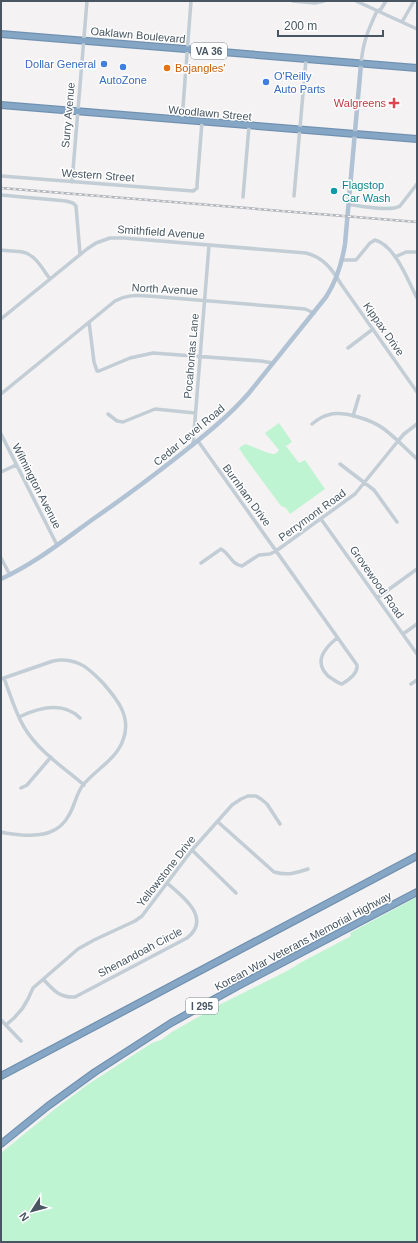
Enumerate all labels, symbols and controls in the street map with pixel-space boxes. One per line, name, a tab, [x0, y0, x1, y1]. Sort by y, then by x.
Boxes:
scale bar	[278, 12, 383, 38]
text: 200 m	[284, 19, 317, 33]
street label: Oaklawn Boulevard	[90, 25, 186, 45]
road number: VA 36	[191, 43, 227, 59]
place label: Dollar General	[25, 58, 96, 70]
marker: Dollar General	[99, 59, 109, 69]
marker: AutoZone	[118, 62, 128, 72]
place label: Bojangles'	[175, 62, 225, 74]
marker: Bojangles'	[162, 63, 172, 73]
place label: O'Reilly Auto Parts	[274, 70, 326, 95]
place label: AutoZone	[99, 74, 147, 86]
marker: O'Reilly Auto Parts	[261, 77, 271, 87]
street label: Surry Avenue	[59, 82, 77, 148]
place label: Walgreens	[334, 97, 386, 109]
marker: Walgreens	[389, 98, 399, 108]
street label: Woodlawn Street	[168, 103, 252, 123]
street label: Western Street	[61, 166, 135, 184]
place label: Flagstop Car Wash	[342, 179, 391, 204]
marker: Flagstop Car Wash	[329, 186, 339, 196]
street label: Smithfield Avenue	[117, 223, 205, 241]
street label: North Avenue	[131, 281, 199, 297]
street label: Kippax Drive	[361, 300, 407, 358]
street label: Pocahontas Lane	[181, 313, 201, 399]
street label: Cedar Level Road	[151, 402, 227, 468]
street label: Wilmington Avenue	[10, 441, 64, 531]
street label: Burnham Drive	[221, 462, 273, 528]
street label: Perrymont Road	[276, 487, 348, 543]
street label: Grovewood Road	[348, 543, 406, 621]
street label: Yellowstone Drive	[134, 833, 198, 909]
street label: Korean War Veterans Memorial Highway	[213, 889, 394, 993]
street label: Shenandoah Circle	[96, 925, 184, 979]
road number: I 295	[186, 998, 218, 1014]
north arrow	[12, 1191, 52, 1231]
text: N	[17, 1210, 31, 1224]

